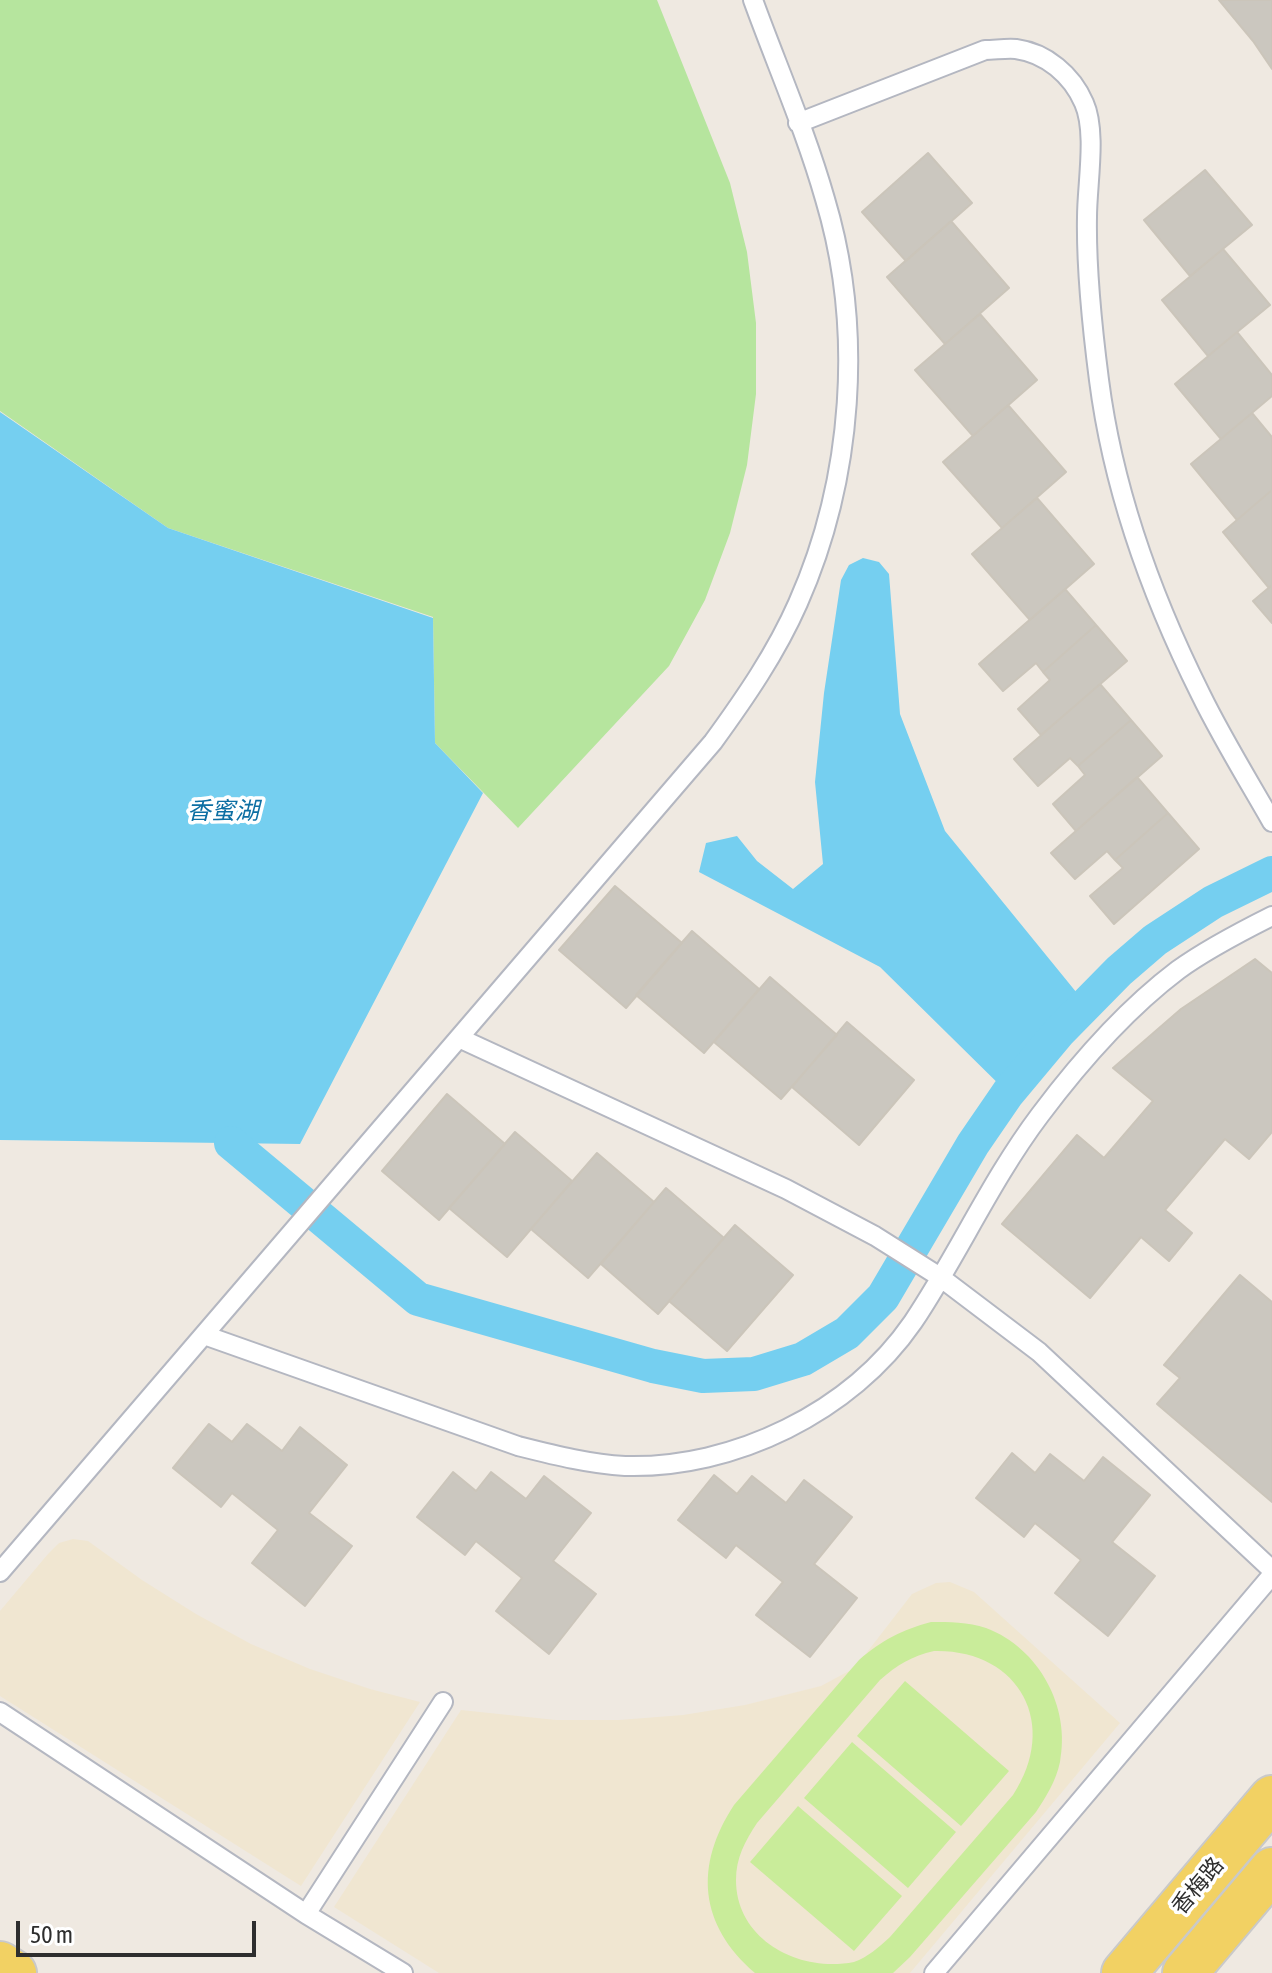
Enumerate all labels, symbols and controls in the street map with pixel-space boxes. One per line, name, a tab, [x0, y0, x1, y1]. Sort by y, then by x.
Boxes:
water label: 香蜜湖	[187, 797, 259, 825]
street label: 香梅路	[1167, 1852, 1229, 1920]
scale bar	[20, 1905, 260, 1955]
text: 50 m	[30, 1921, 73, 1948]

